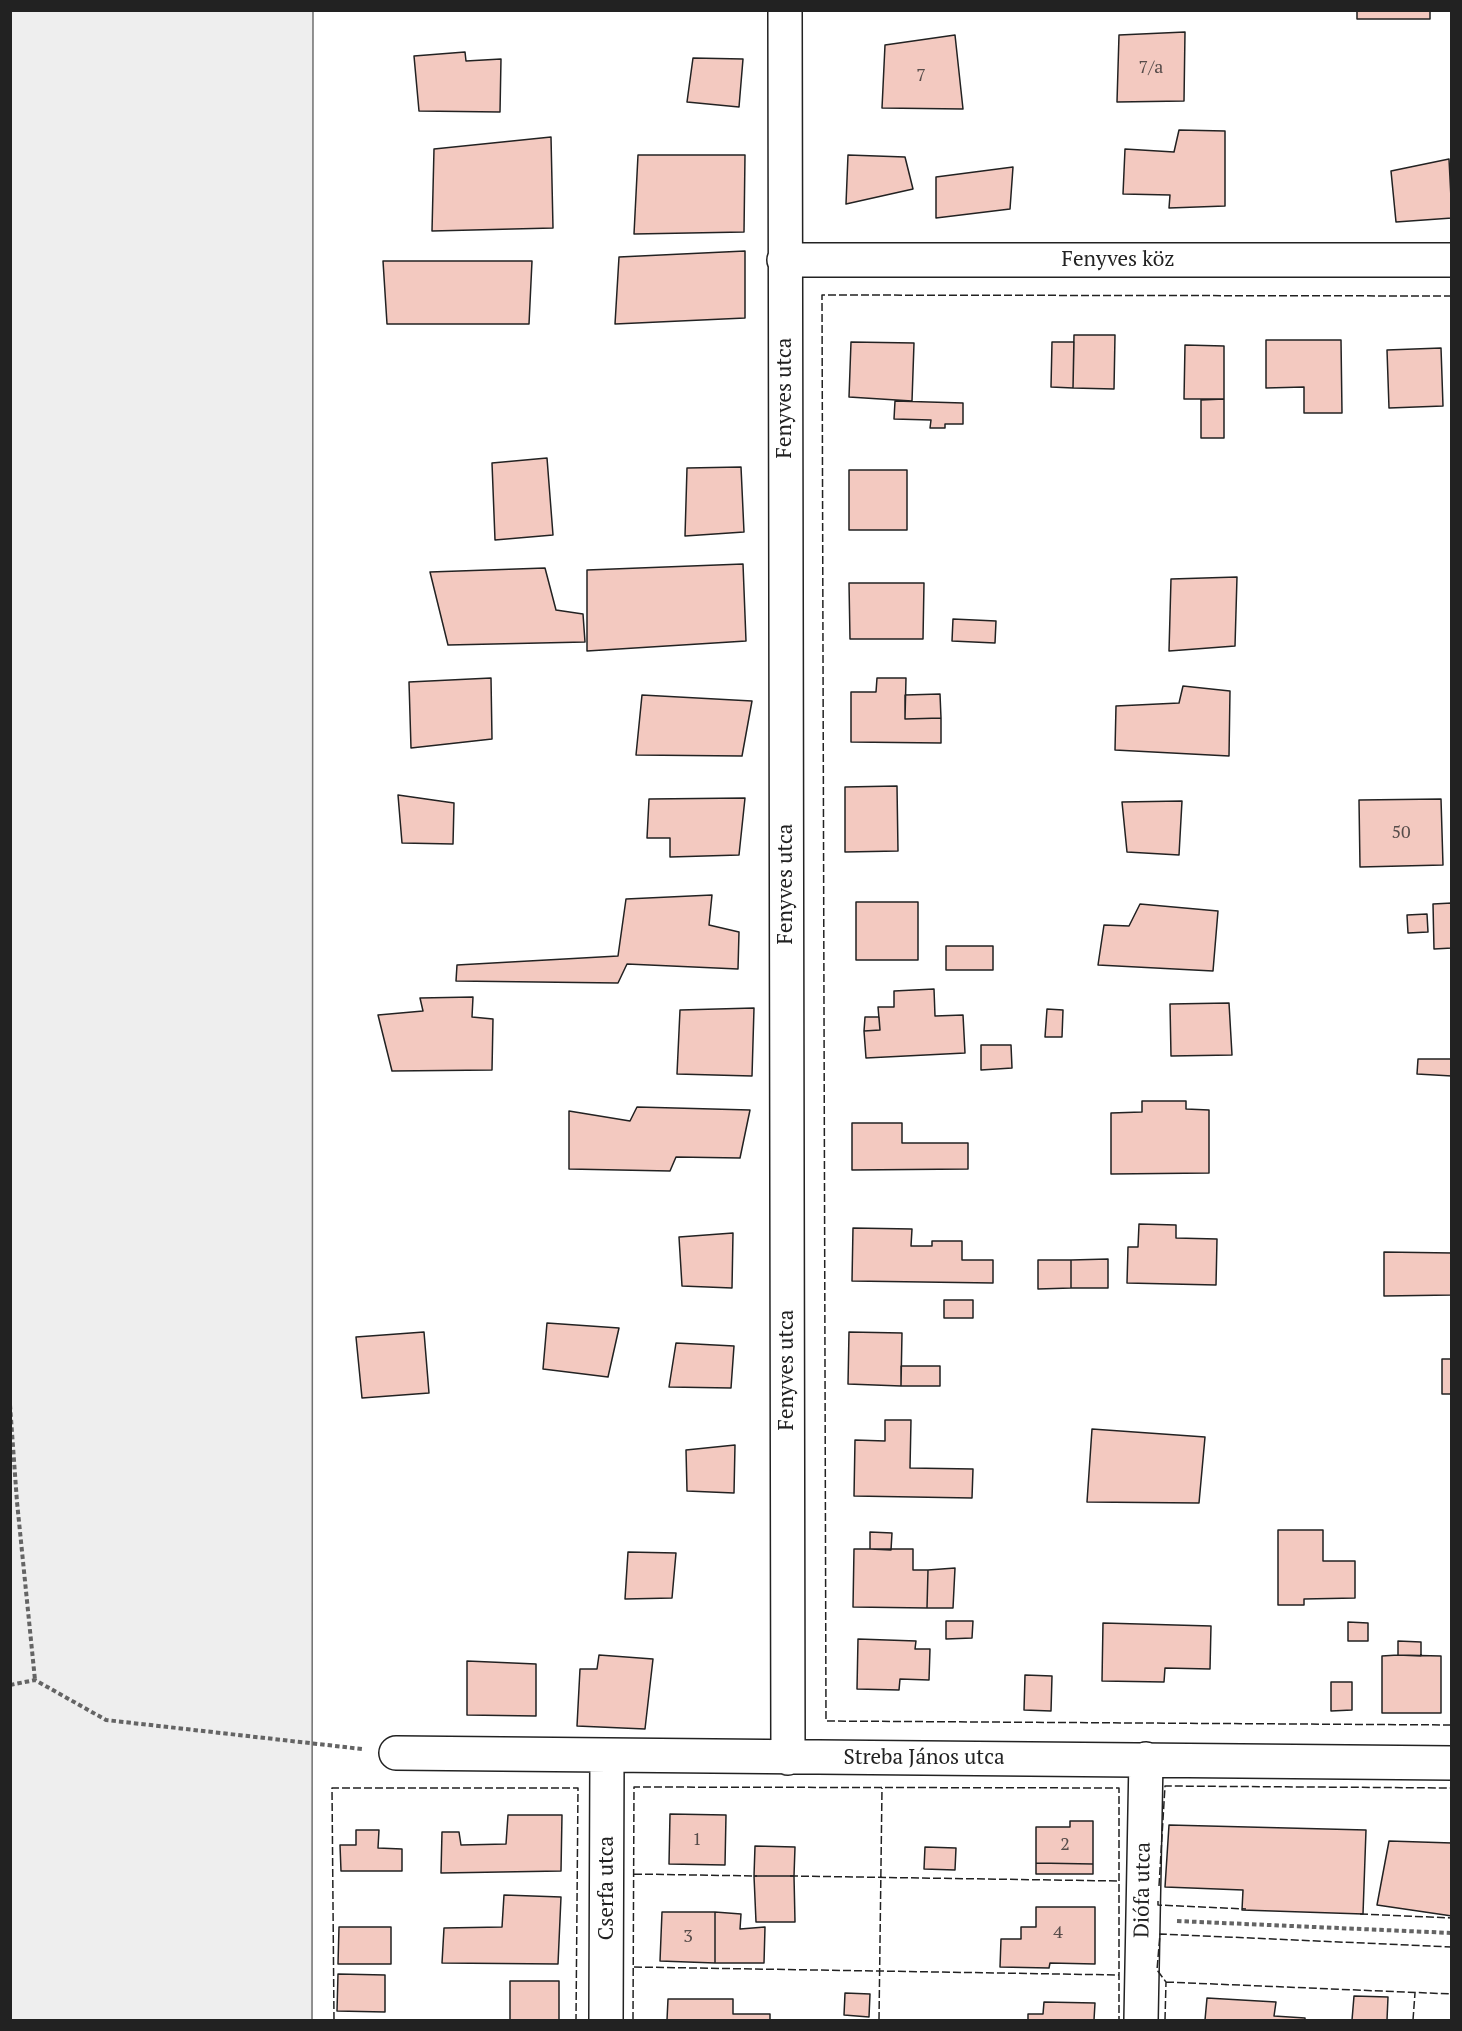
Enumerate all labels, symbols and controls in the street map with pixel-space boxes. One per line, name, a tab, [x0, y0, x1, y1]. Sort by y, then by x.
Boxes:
house number: 7/a	[1139, 57, 1163, 79]
house number: 7	[916, 65, 926, 87]
street label: Fenyves köz	[1062, 247, 1174, 273]
street label: Fenyves utca	[772, 338, 798, 458]
house number: 50	[1391, 822, 1411, 844]
street label: Fenyves utca	[773, 824, 799, 944]
street label: Fenyves utca	[774, 1310, 800, 1430]
street label: Streba János utca	[843, 1745, 1005, 1771]
house number: 1	[692, 1829, 702, 1851]
house number: 2	[1060, 1834, 1070, 1856]
street label: Cserfa utca	[594, 1836, 620, 1940]
street label: Diófa utca	[1130, 1842, 1156, 1938]
house number: 4	[1053, 1922, 1063, 1944]
house number: 3	[683, 1926, 693, 1948]

